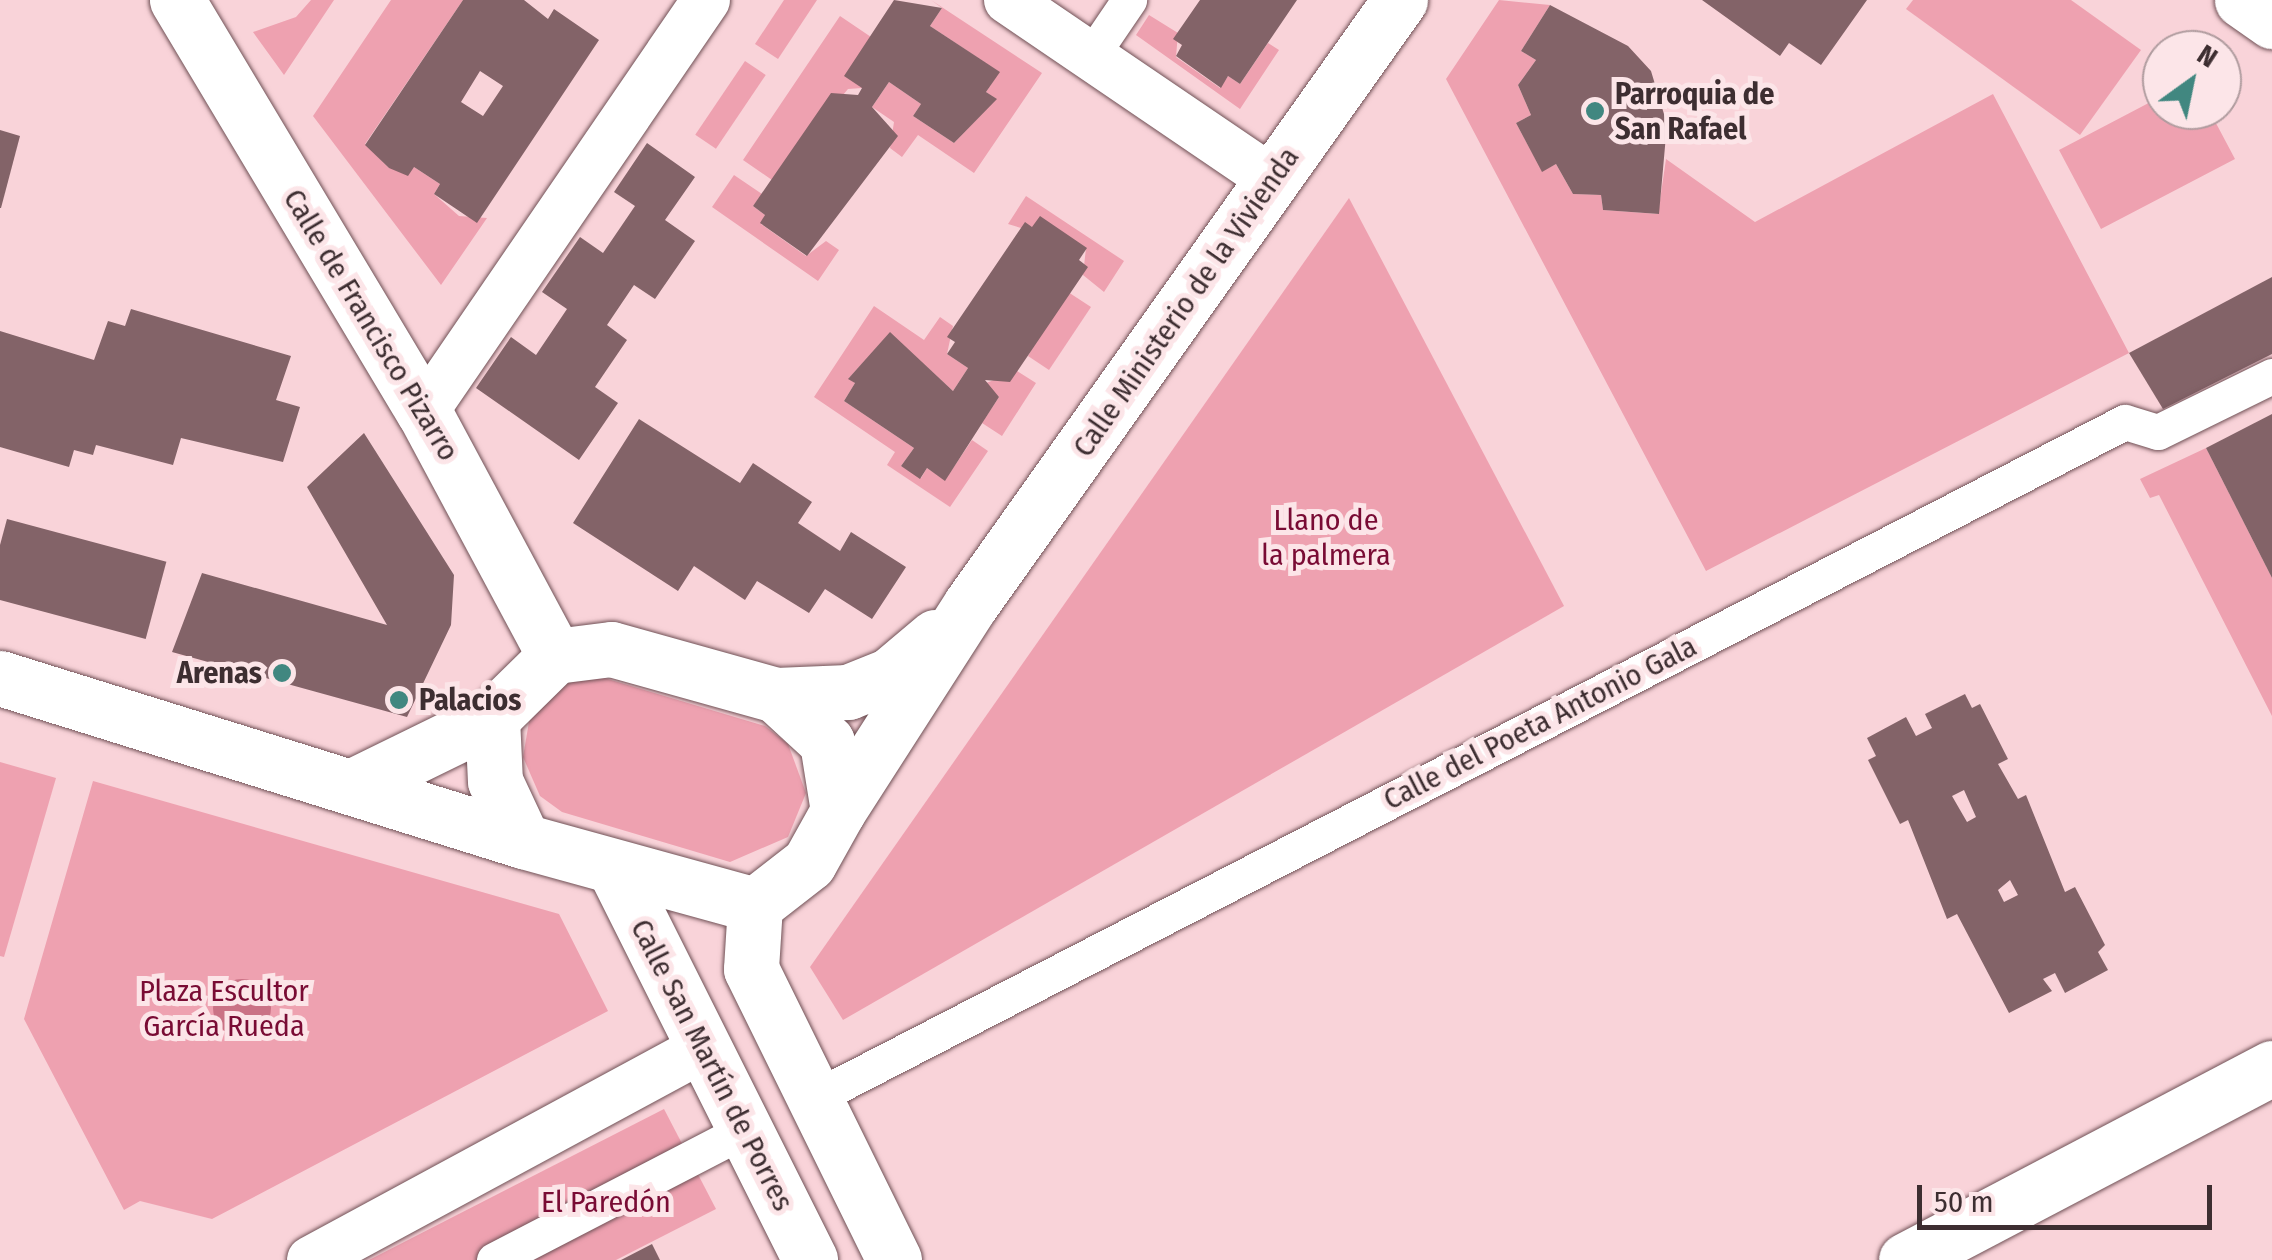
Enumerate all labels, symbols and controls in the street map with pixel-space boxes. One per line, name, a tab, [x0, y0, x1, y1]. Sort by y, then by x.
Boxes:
north arrow	[2142, 30, 2242, 130]
text: N	[2191, 38, 2224, 75]
place label: Parroquia de San Rafael	[1615, 76, 1774, 146]
marker: Parroquia de San Rafael	[1584, 100, 1606, 122]
street label: Calle Ministerio de la Vivienda	[1065, 140, 1307, 464]
street label: Calle de Francisco Pizarro	[276, 183, 466, 467]
park label: Llano de la palmera	[1261, 502, 1391, 572]
street label: Calle del Poeta Antonio Gala	[1377, 628, 1703, 818]
place label: Arenas	[177, 655, 262, 691]
marker: Arenas	[271, 662, 293, 684]
place label: Palacios	[419, 682, 521, 718]
marker: Palacios	[388, 689, 410, 711]
street label: Calle San Martín de Porres	[623, 913, 801, 1217]
park label: Plaza Escultor García Rueda	[139, 973, 309, 1044]
scale bar	[1922, 1165, 2217, 1227]
park label: El Paredón	[541, 1184, 671, 1220]
text: 50 m	[1934, 1184, 1994, 1220]

